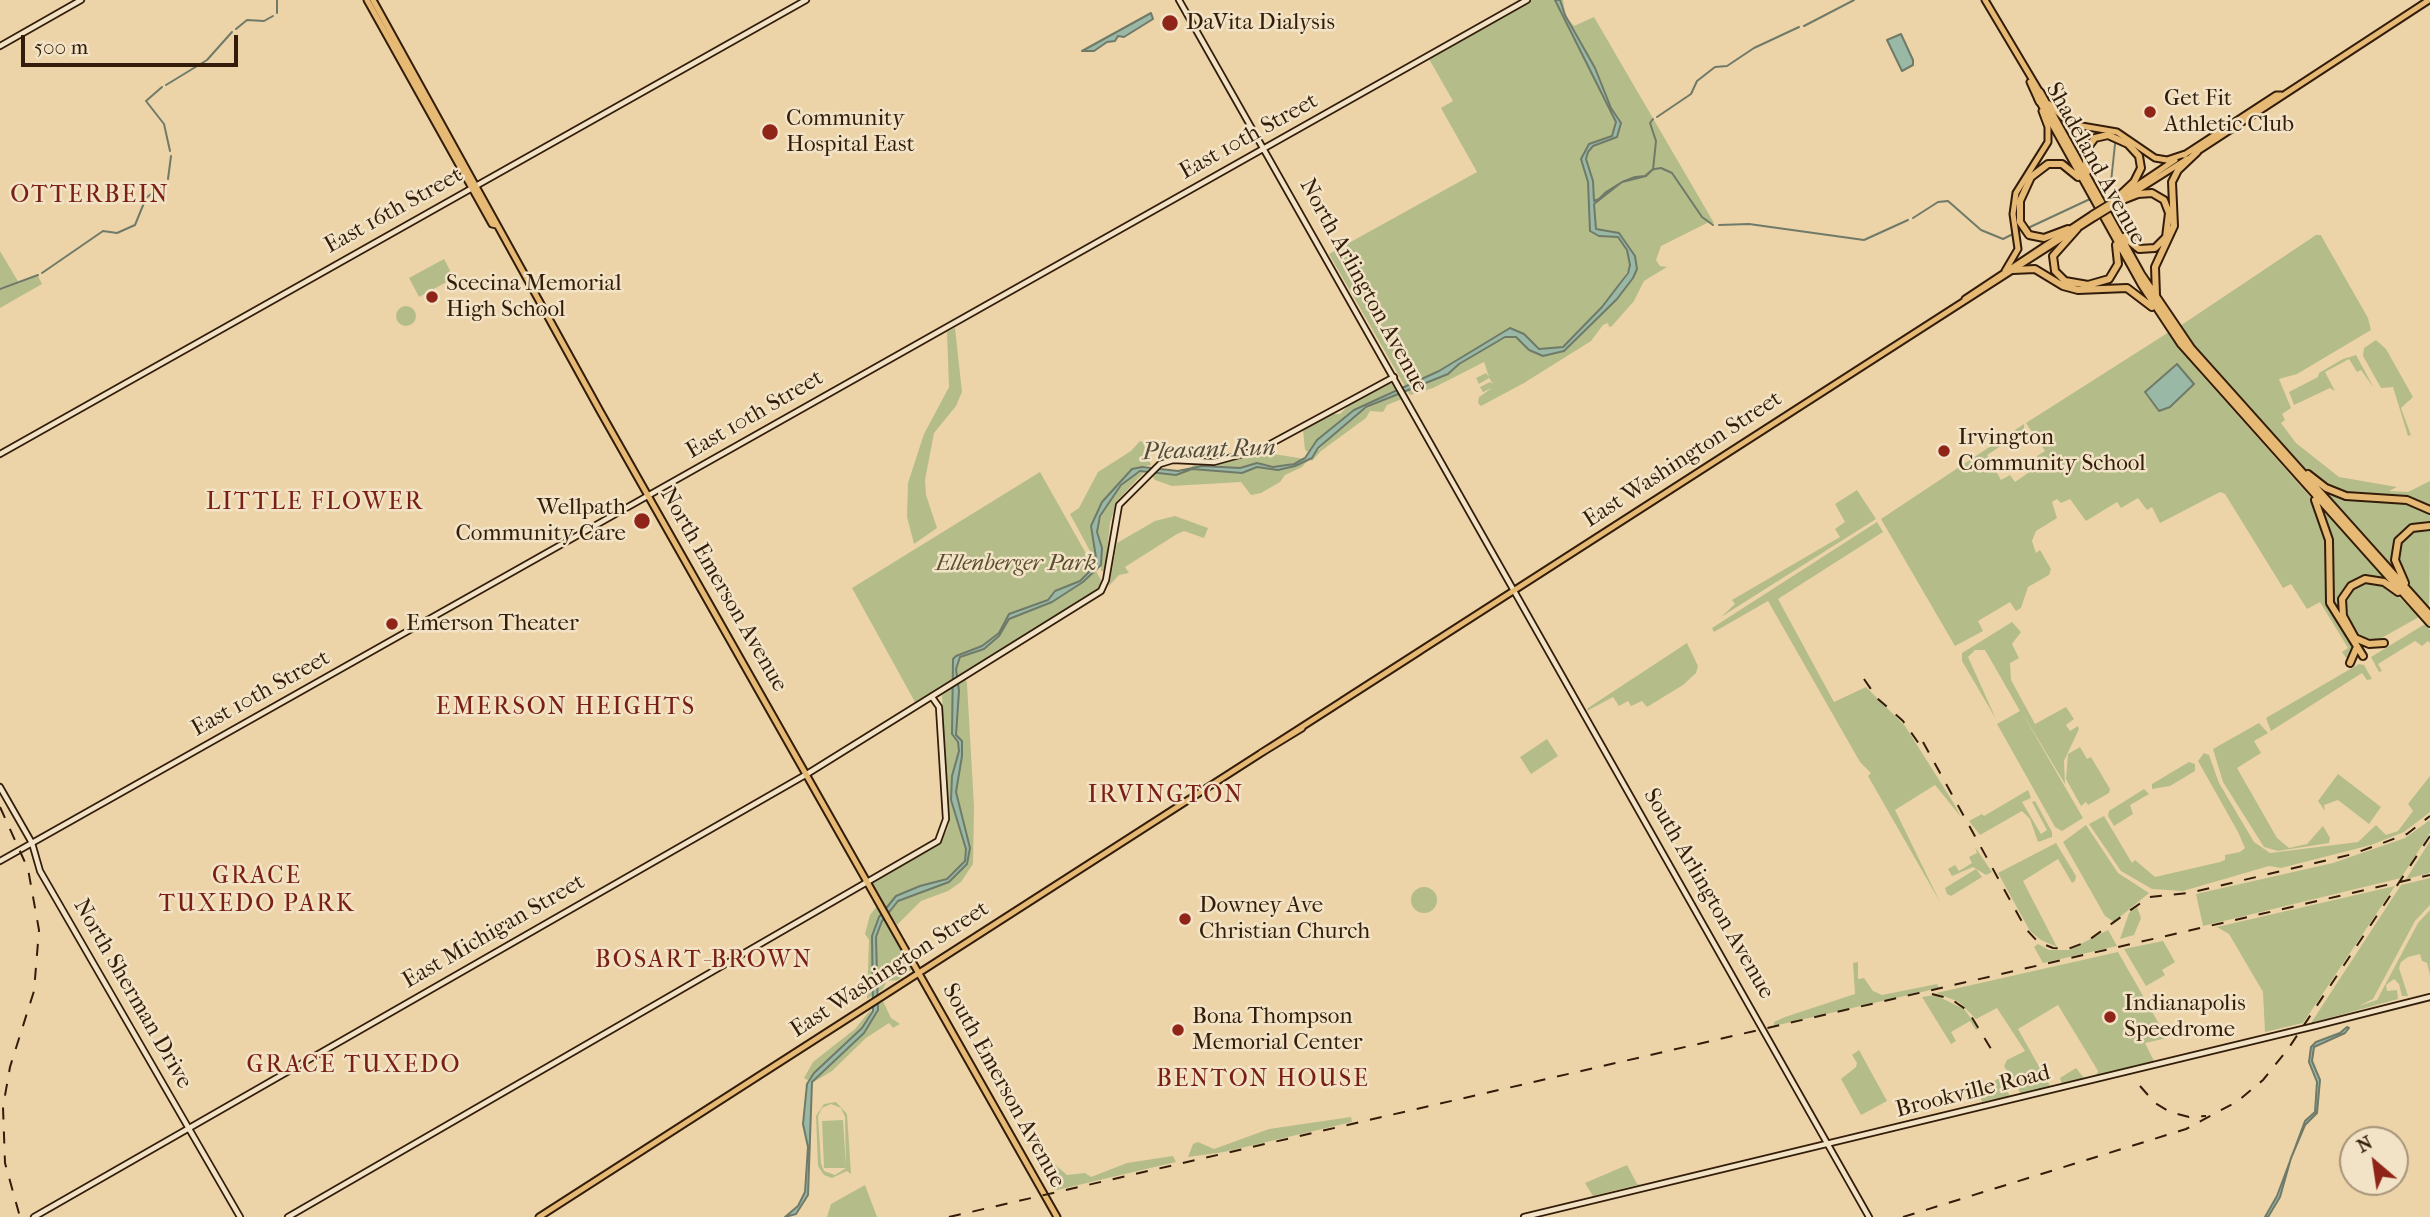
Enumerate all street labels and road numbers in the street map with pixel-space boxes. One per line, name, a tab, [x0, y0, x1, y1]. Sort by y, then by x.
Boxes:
street label: Shadeland Avenue	[2039, 78, 2151, 250]
street label: East 10th Street	[1175, 88, 1323, 186]
street label: East 16th Street	[320, 162, 468, 260]
street label: North Arlington Avenue	[1293, 174, 1433, 398]
street label: East 10th Street	[681, 365, 829, 465]
street label: East Washington Street	[1579, 386, 1787, 534]
street label: North Emerson Avenue	[653, 483, 793, 697]
street label: East 10th Street	[187, 645, 335, 743]
street label: South Arlington Avenue	[1636, 784, 1780, 1004]
street label: East Michigan Street	[398, 869, 590, 995]
street label: North Sherman Drive	[66, 894, 198, 1094]
street label: East Washington Street	[786, 896, 994, 1044]
street label: South Emerson Avenue	[935, 979, 1071, 1193]
street label: Brookville Road	[1893, 1059, 2053, 1125]

